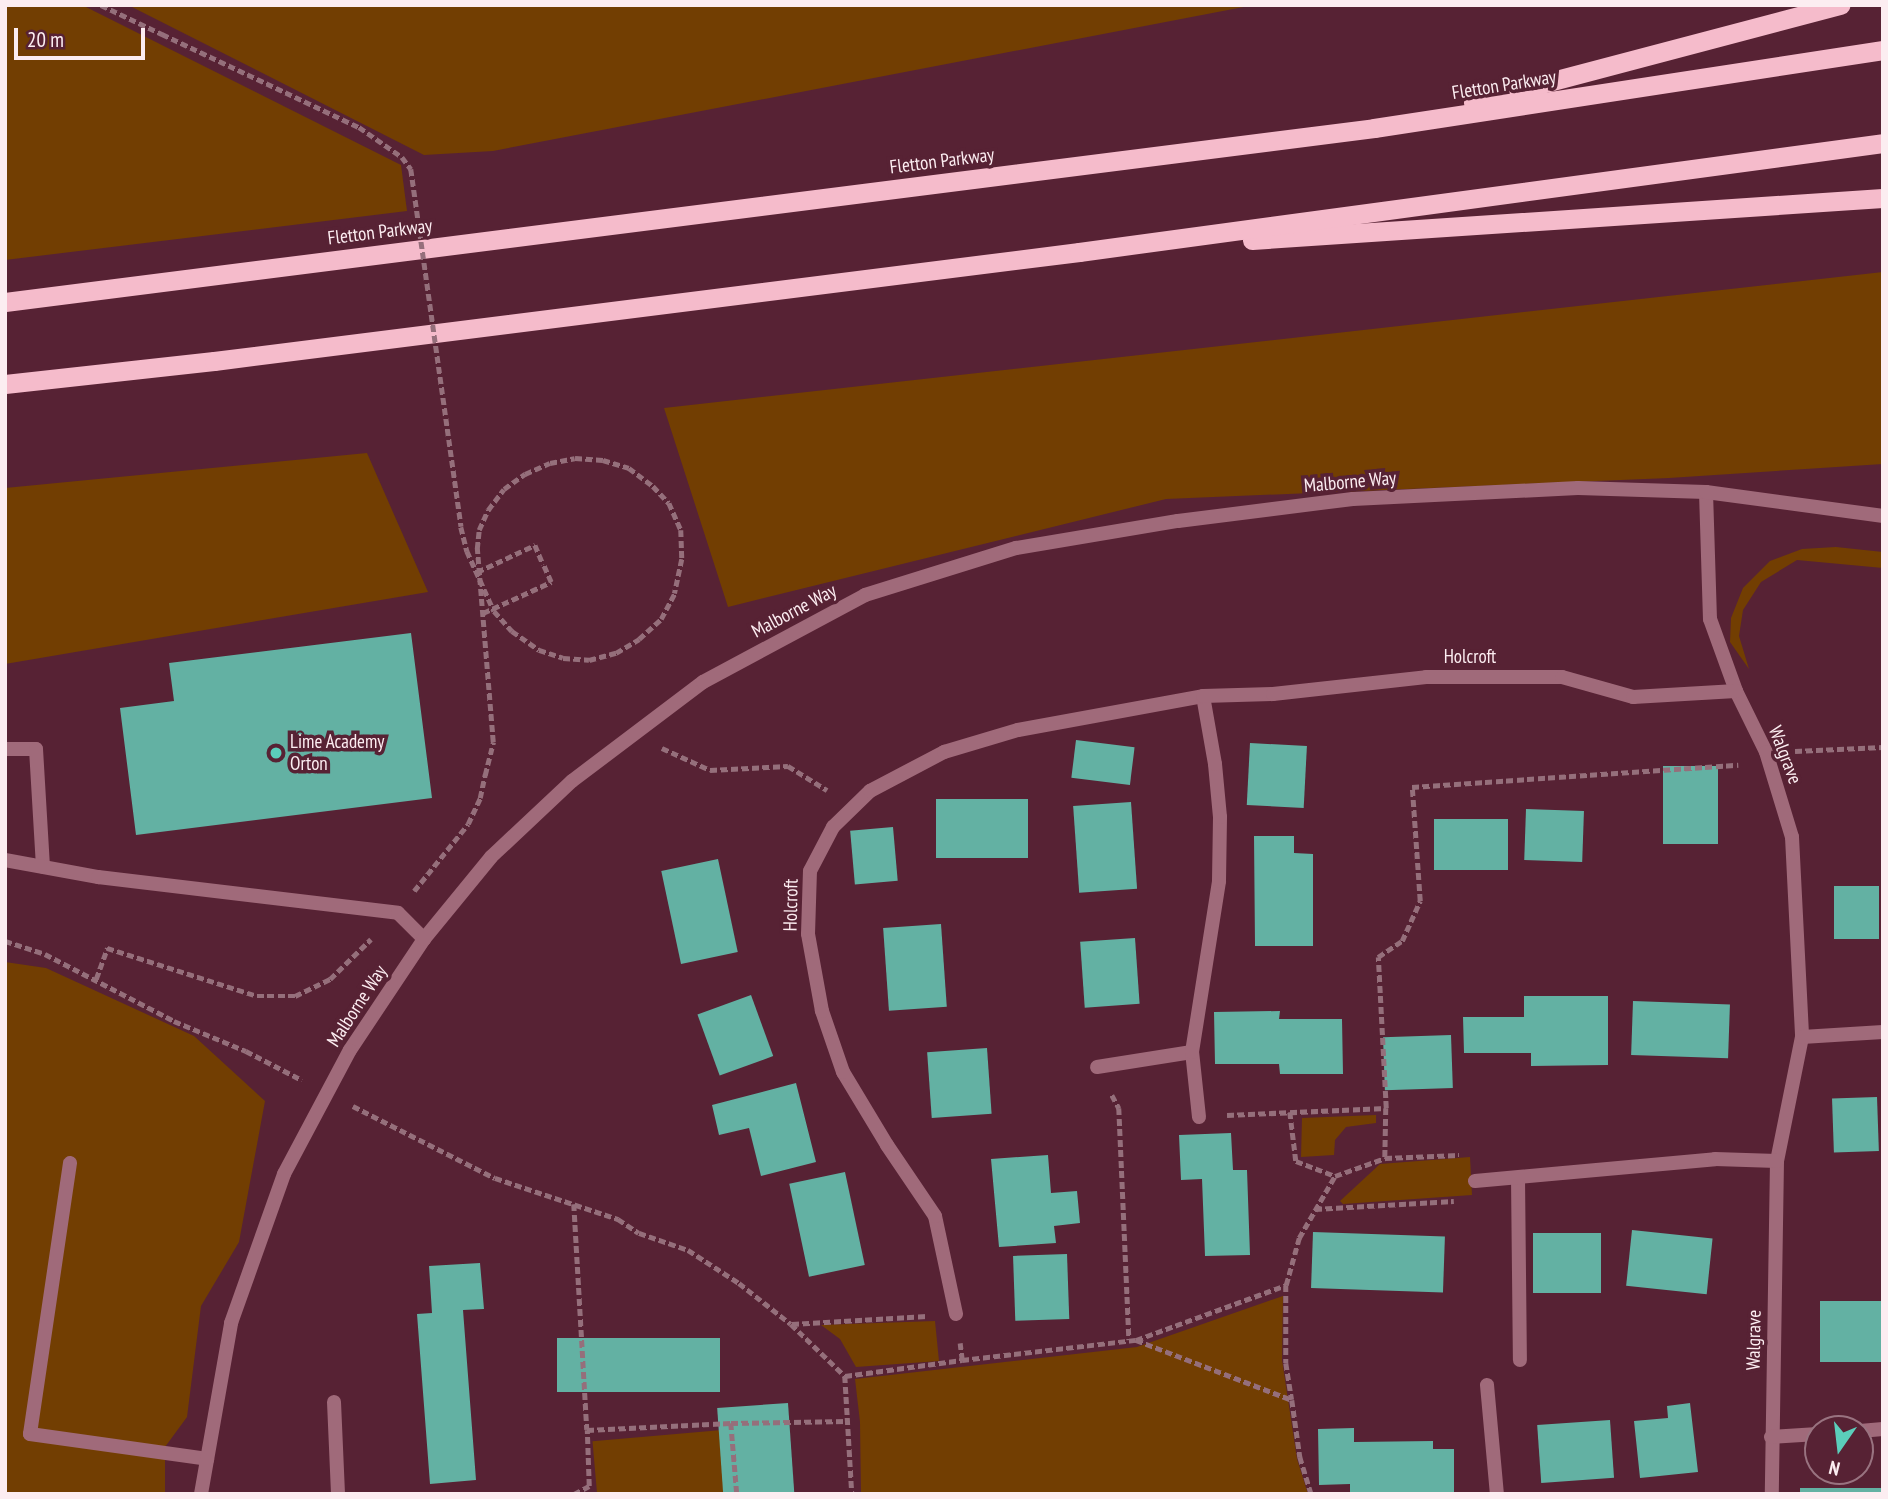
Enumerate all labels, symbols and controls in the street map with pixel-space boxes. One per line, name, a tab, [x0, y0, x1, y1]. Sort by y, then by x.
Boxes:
scale bar	[18, 14, 149, 58]
text: 20 m	[27, 26, 64, 53]
street label: Fletton Parkway	[1450, 66, 1558, 104]
street label: Fletton Parkway	[888, 143, 996, 179]
street label: Fletton Parkway	[326, 214, 434, 250]
street label: Malborne Way	[1303, 467, 1397, 497]
street label: Malborne Way	[748, 579, 840, 643]
street label: Holcroft	[1444, 646, 1496, 668]
street label: Walgrave	[1764, 723, 1806, 787]
place label: Lime Academy Orton	[290, 731, 385, 775]
marker: Lime Academy Orton	[268, 745, 284, 761]
street label: Holcroft	[779, 878, 803, 932]
street label: Malborne Way	[322, 961, 392, 1051]
street label: Walgrave	[1742, 1310, 1766, 1370]
north arrow	[1804, 1415, 1874, 1485]
text: N	[1827, 1456, 1842, 1481]

